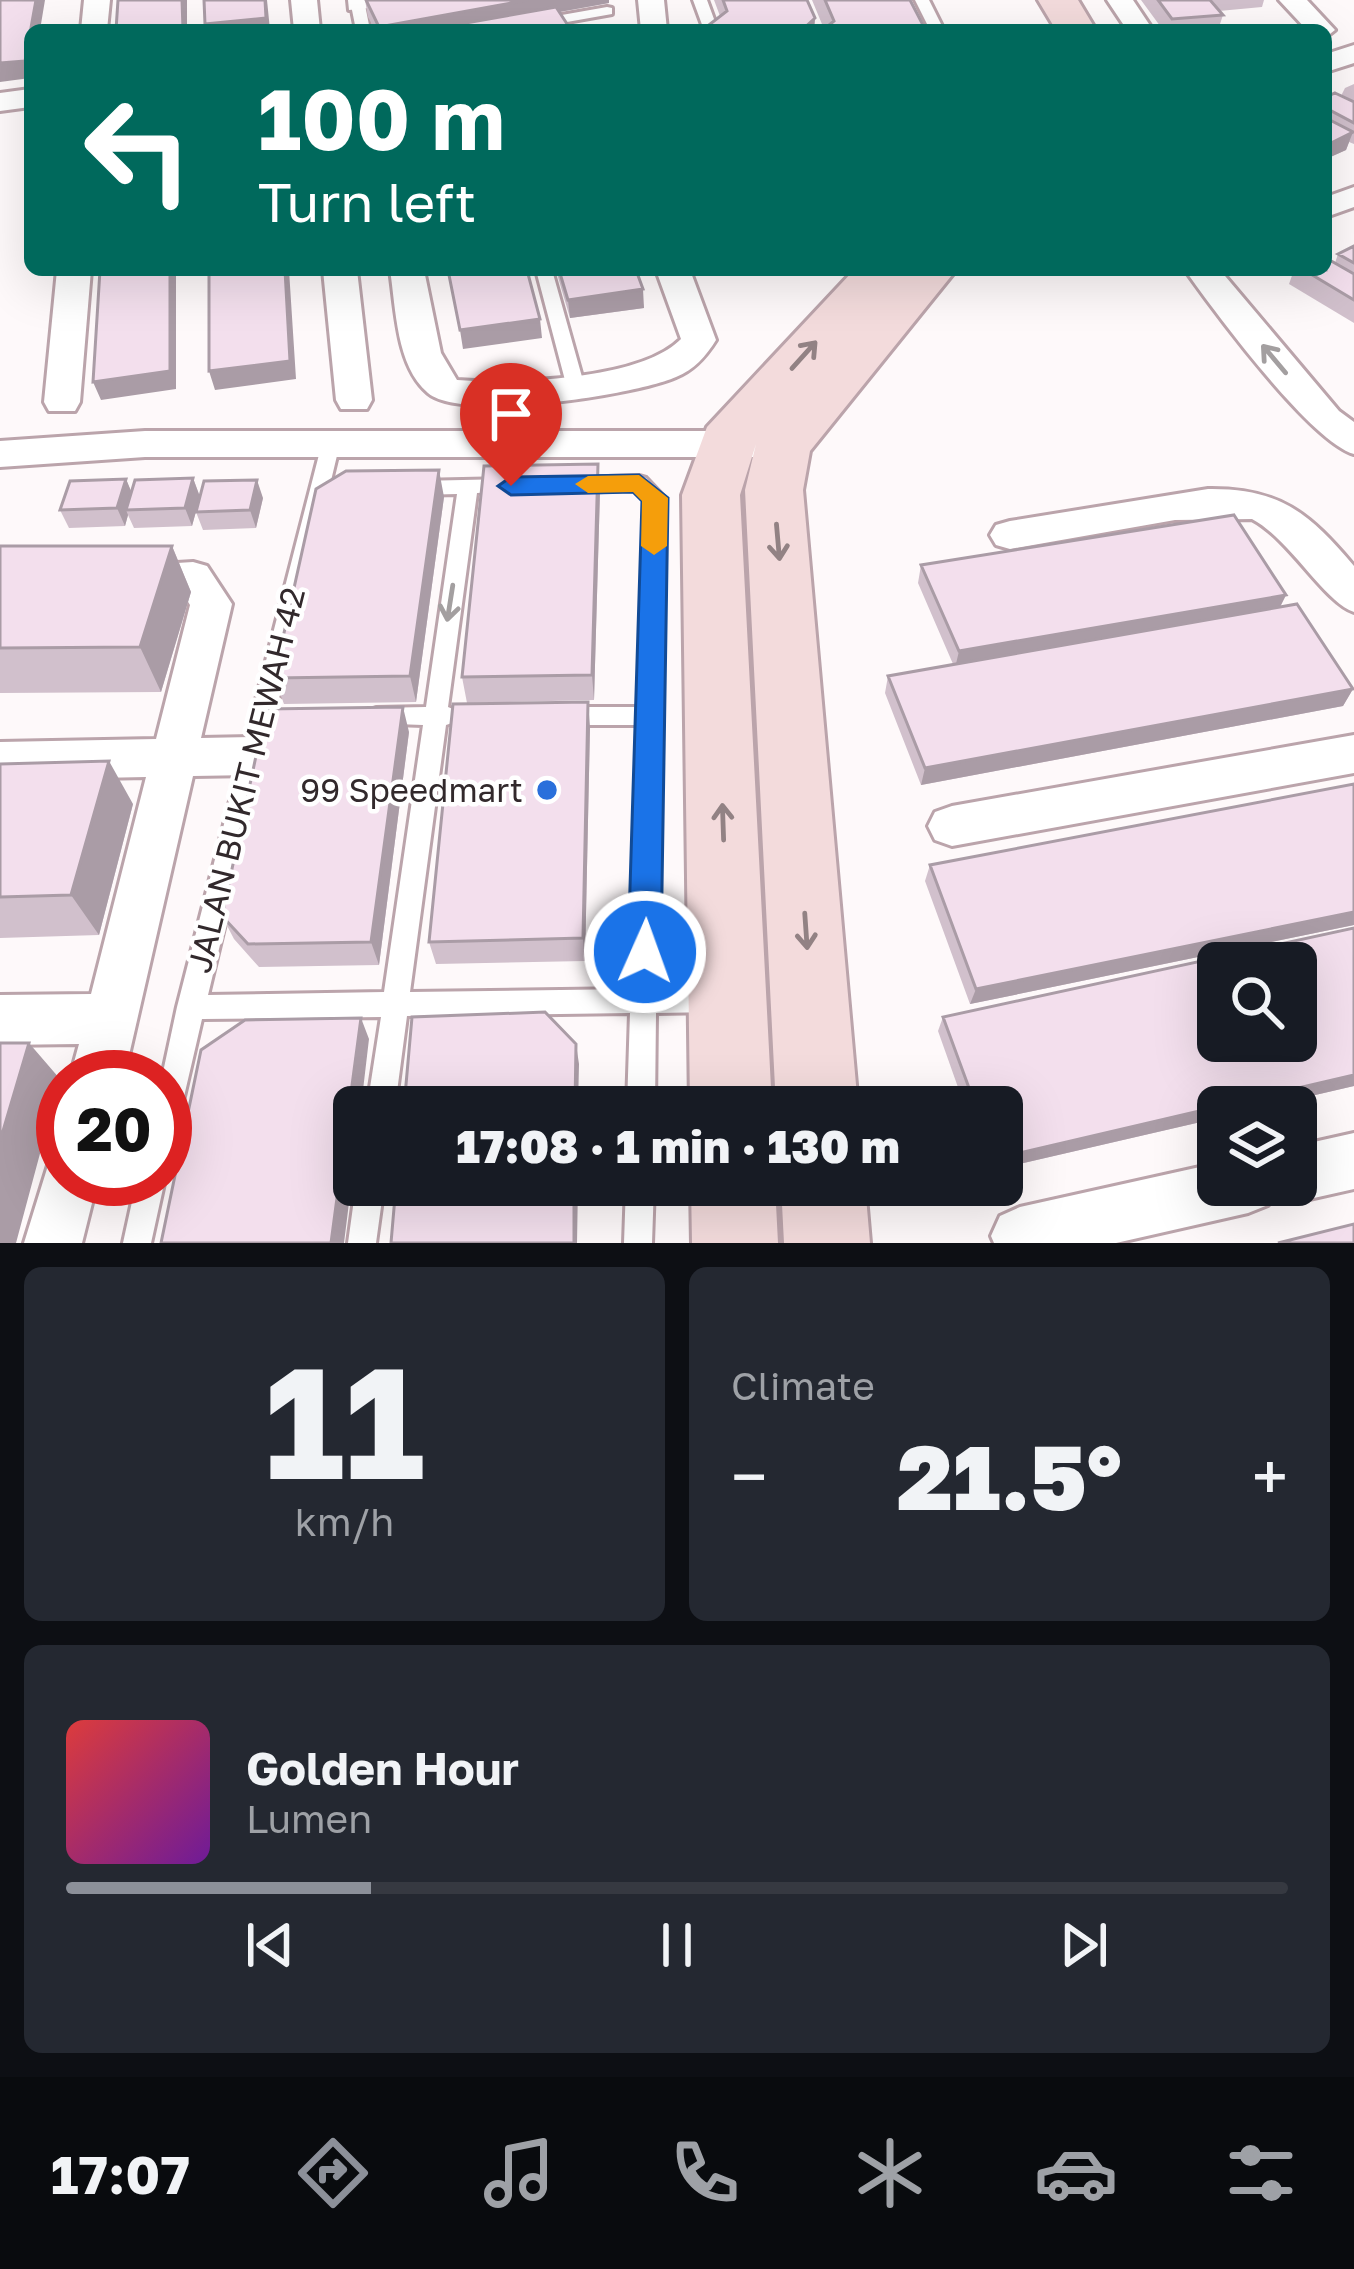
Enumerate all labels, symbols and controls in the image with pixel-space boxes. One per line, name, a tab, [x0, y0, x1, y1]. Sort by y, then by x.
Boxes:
text: 100 m	[258, 68, 505, 168]
icon: left	[60, 72, 216, 228]
text: Turn left	[258, 169, 476, 234]
one-way arrow	[790, 341, 817, 371]
one-way arrow	[1261, 344, 1289, 375]
pin	[460, 363, 562, 486]
icon: arrive	[478, 381, 544, 447]
one-way arrow	[767, 522, 790, 561]
one-way arrow	[438, 582, 461, 621]
street label: JALAN BUKIT MEWAH 42	[179, 583, 312, 977]
place label: 99 Speedmart	[300, 770, 523, 809]
marker: 99 Speedmart	[534, 777, 560, 803]
one-way arrow	[711, 803, 734, 842]
position arrow	[582, 889, 708, 1015]
one-way arrow	[794, 911, 817, 950]
map controls	[1197, 942, 1317, 1206]
button: search	[1197, 942, 1317, 1062]
speed limit sign: 20	[36, 1050, 192, 1206]
button: layers	[1197, 1086, 1317, 1206]
text: 17:08 · 1 min · 130 m	[456, 1119, 900, 1173]
text: 11	[264, 1326, 425, 1513]
text: Climate	[731, 1362, 875, 1409]
text: 21.5°	[897, 1422, 1122, 1530]
text: −	[731, 1436, 767, 1516]
text: +	[1252, 1436, 1288, 1516]
text: km/h	[295, 1498, 394, 1545]
text: Golden Hour	[246, 1741, 519, 1795]
text: Lumen	[246, 1795, 372, 1842]
icon: previous	[237, 1912, 303, 1978]
icon: pause	[644, 1912, 710, 1978]
icon: next	[1051, 1912, 1117, 1978]
icon: directions	[291, 2131, 375, 2215]
icon: music	[477, 2131, 561, 2215]
icon: phone	[663, 2131, 747, 2215]
icon: climate	[848, 2131, 932, 2215]
icon: car	[1034, 2131, 1118, 2215]
icon: filters	[1219, 2131, 1303, 2215]
text: 17:07	[51, 2141, 190, 2206]

